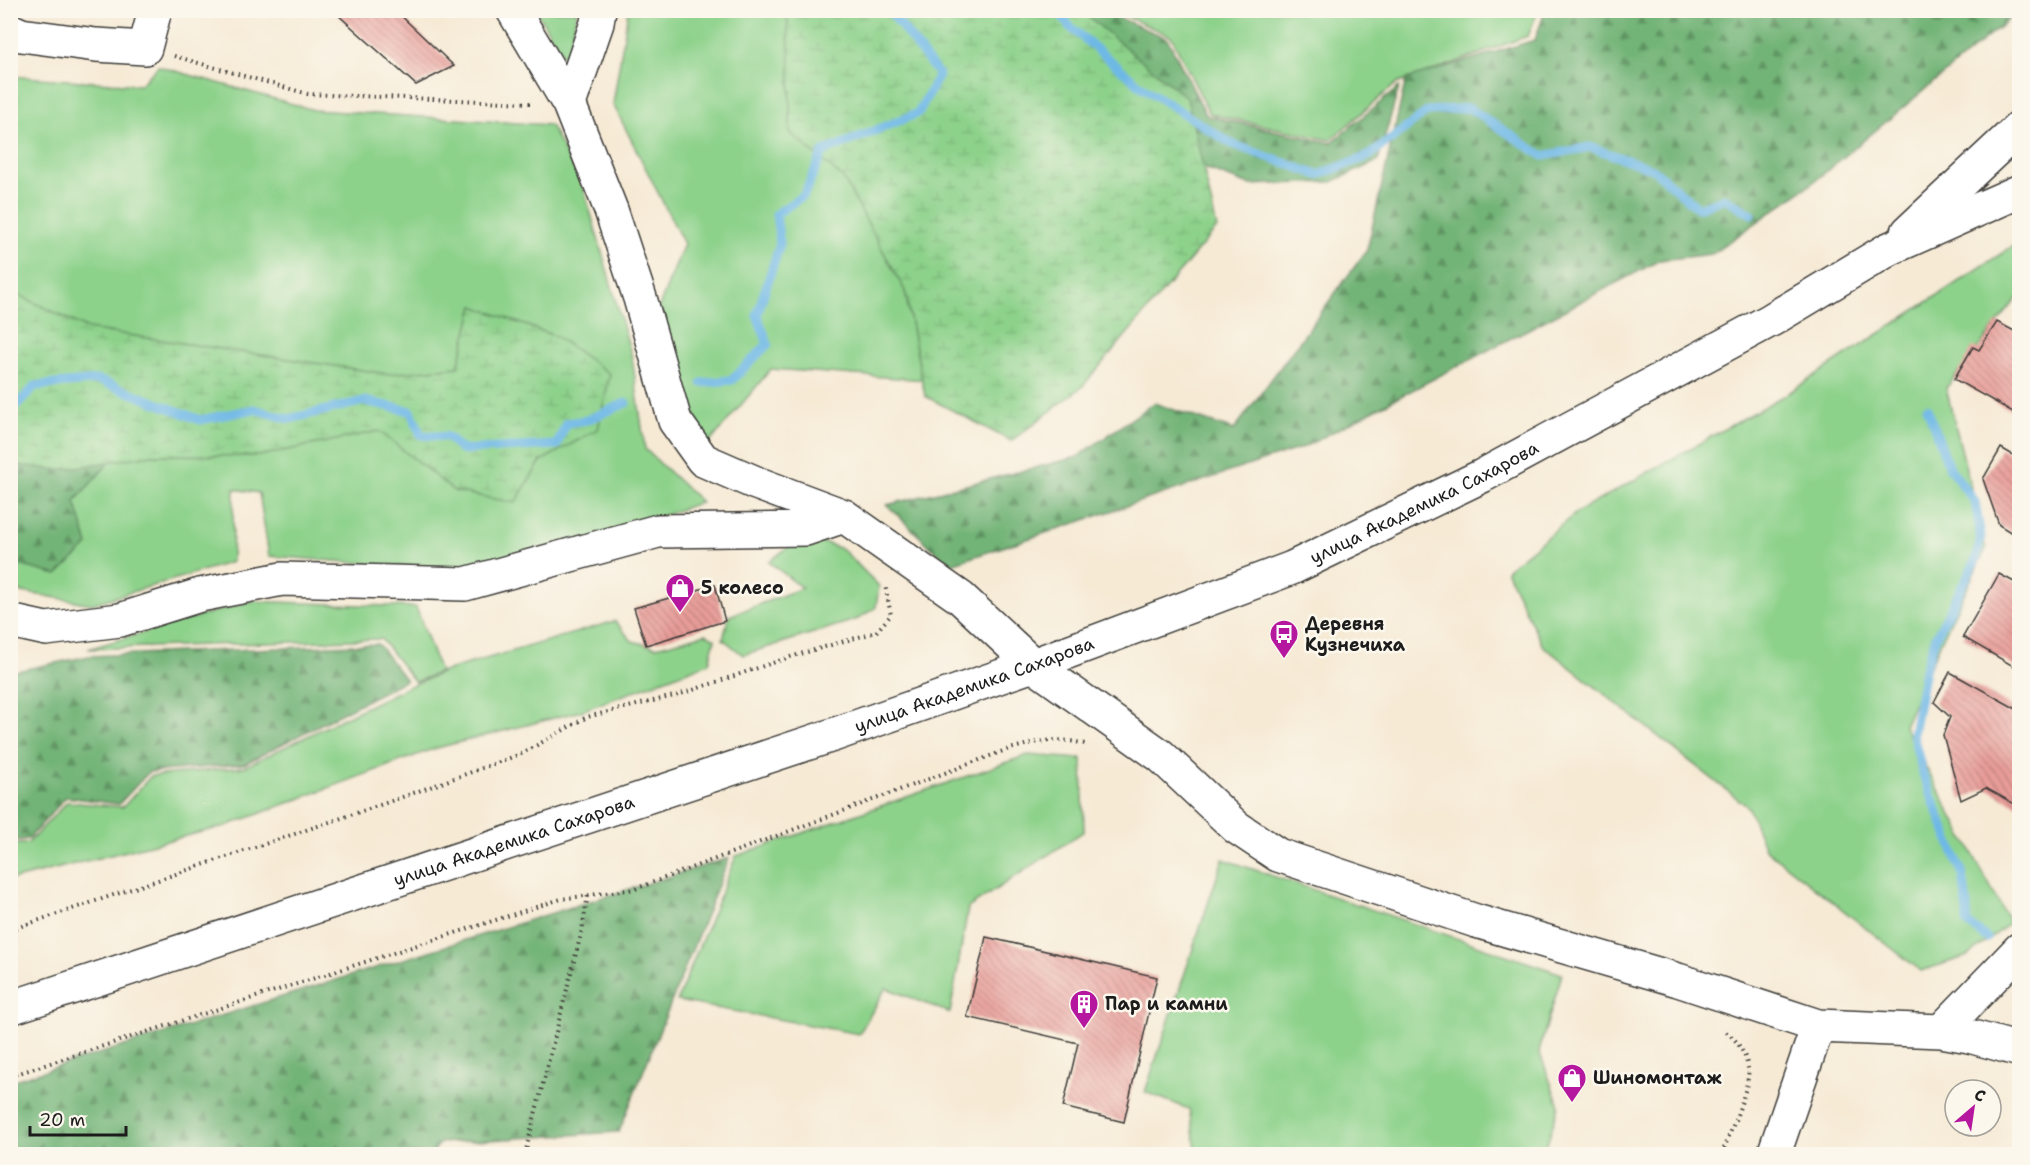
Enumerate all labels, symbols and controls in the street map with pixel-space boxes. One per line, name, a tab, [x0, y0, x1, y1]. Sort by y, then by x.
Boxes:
street label: улица Академика Сахарова	[1306, 436, 1543, 570]
shop icon: 5 колесо	[664, 572, 696, 614]
place label: 5 колесо	[701, 576, 784, 600]
place label: Деревня Кузнечиха	[1305, 612, 1406, 657]
bus stop icon: Деревня Кузнечиха	[1268, 618, 1300, 660]
street label: улица Академика Сахарова	[851, 631, 1097, 739]
street label: улица Академика Сахарова	[390, 790, 638, 892]
building icon: Пар и камни	[1068, 988, 1100, 1030]
place label: Пар и камни	[1105, 992, 1228, 1016]
shop icon: Шиномонтаж	[1556, 1062, 1588, 1104]
place label: Шиномонтаж	[1593, 1066, 1722, 1090]
north arrow	[1943, 1078, 2003, 1138]
text: С	[1971, 1084, 1990, 1107]
scale bar	[30, 1099, 126, 1137]
text: 20 m	[39, 1108, 85, 1132]

